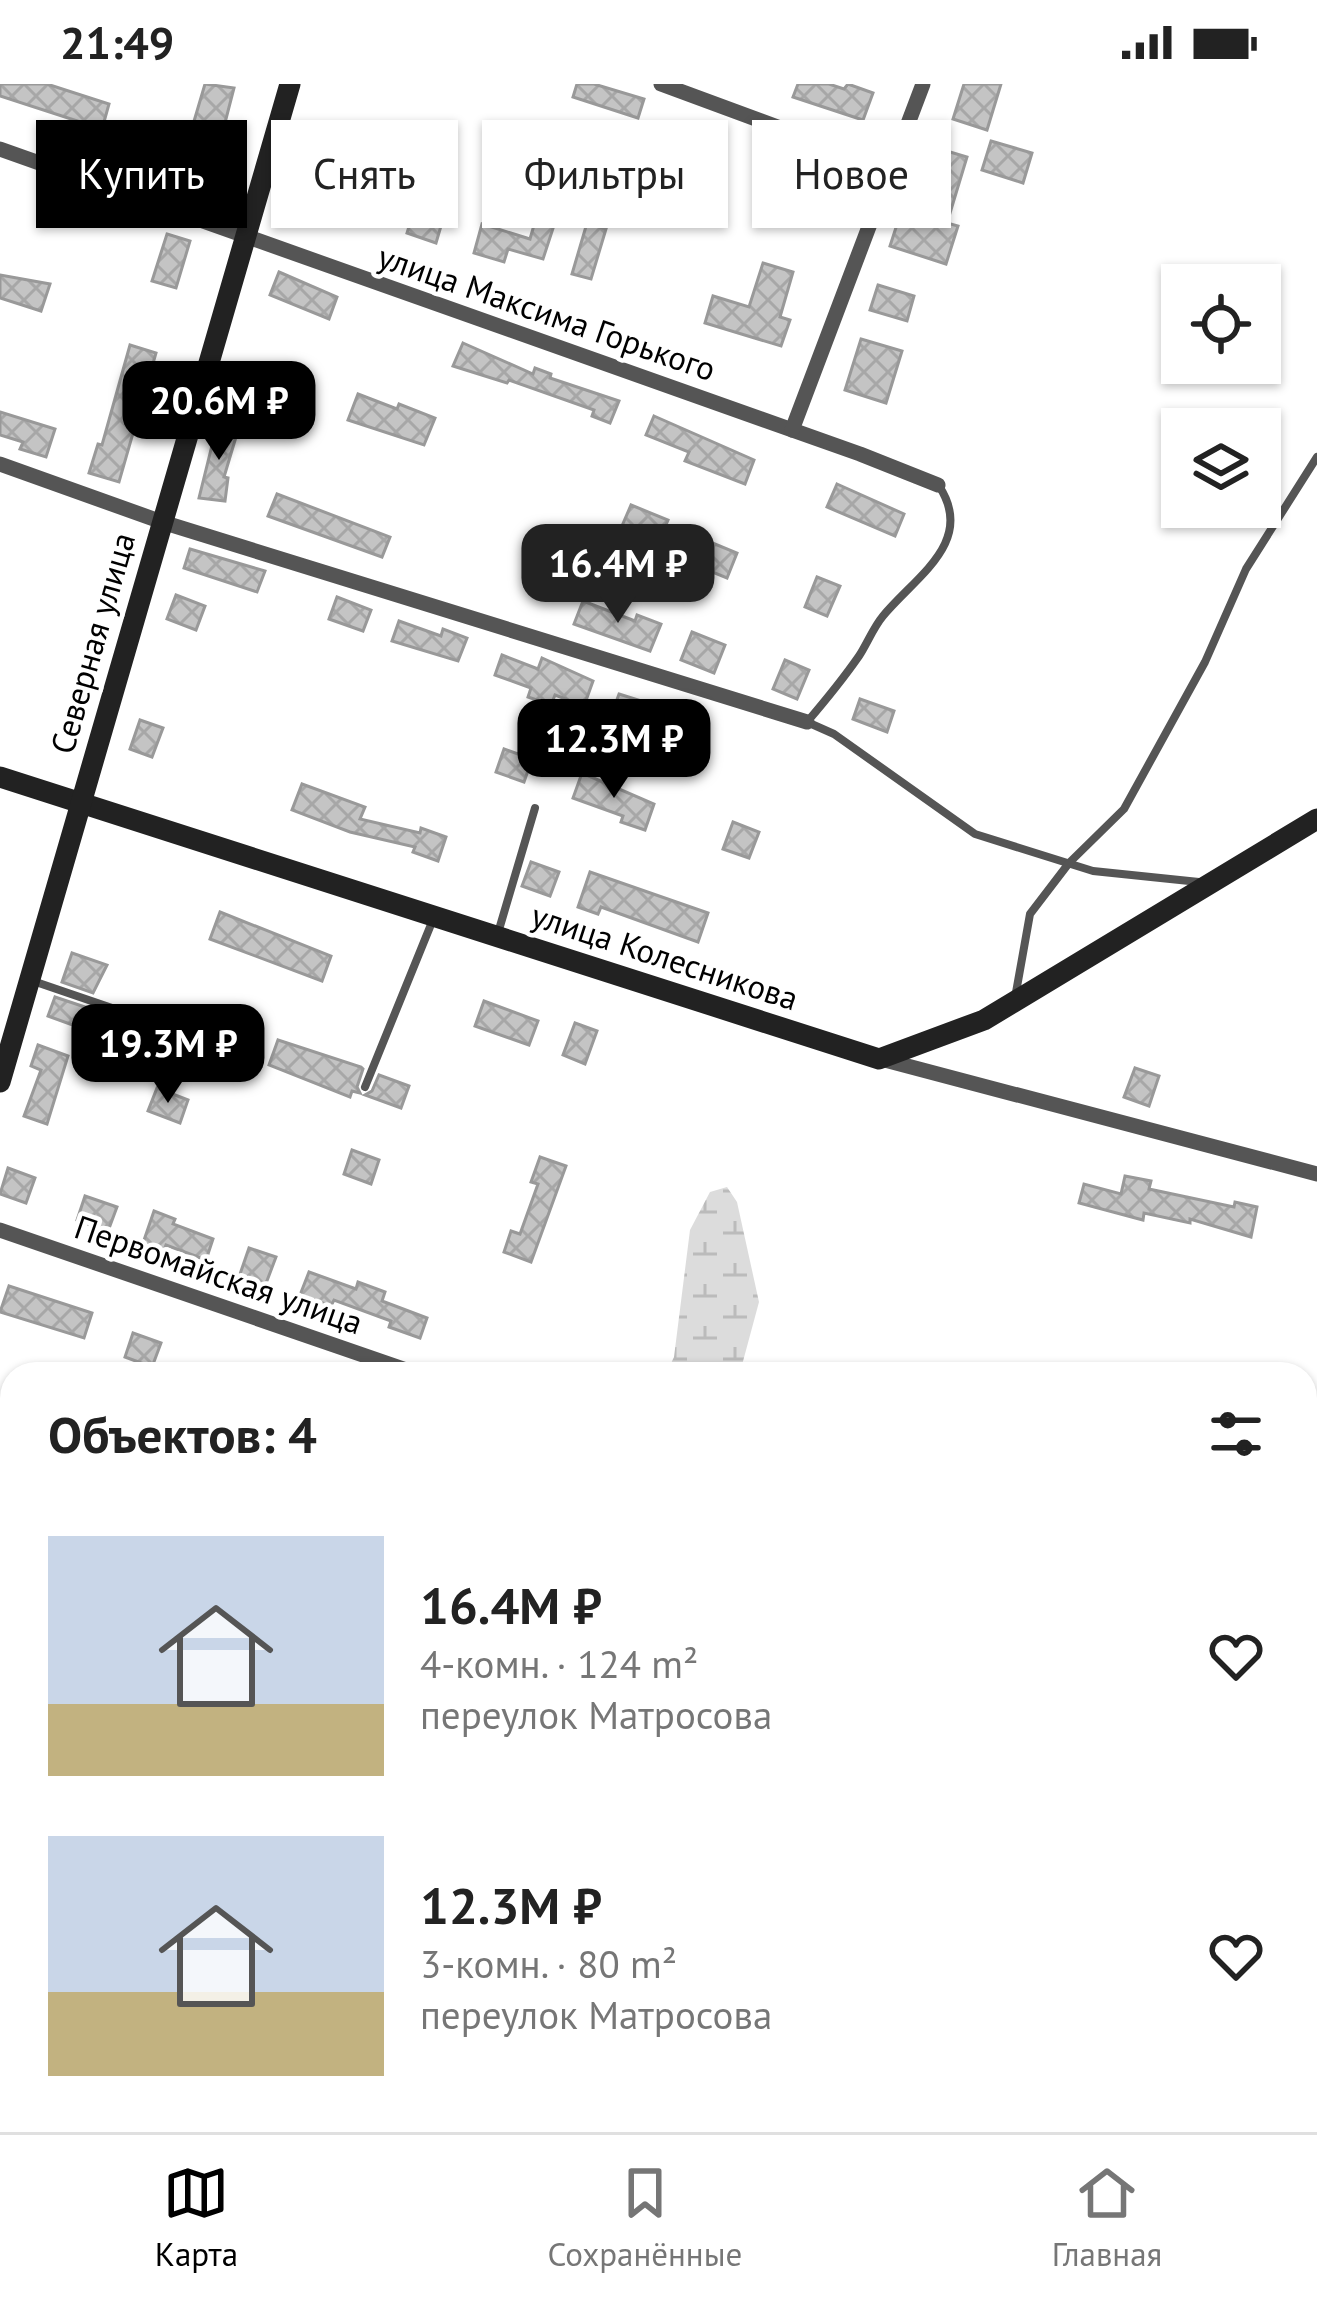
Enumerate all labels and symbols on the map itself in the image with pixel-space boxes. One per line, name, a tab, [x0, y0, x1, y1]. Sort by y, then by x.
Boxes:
street label: улица Максима Горького	[373, 234, 721, 390]
pin: 20.6M ₽	[108, 361, 330, 463]
pin: 16.4M ₽	[507, 524, 729, 626]
street label: Северная улица	[40, 527, 144, 759]
pin: 12.3M ₽	[503, 699, 725, 801]
street label: улица Колесникова	[526, 893, 804, 1019]
pin: 19.3M ₽	[57, 1004, 279, 1106]
street label: Первомайская улица	[69, 1205, 369, 1343]

